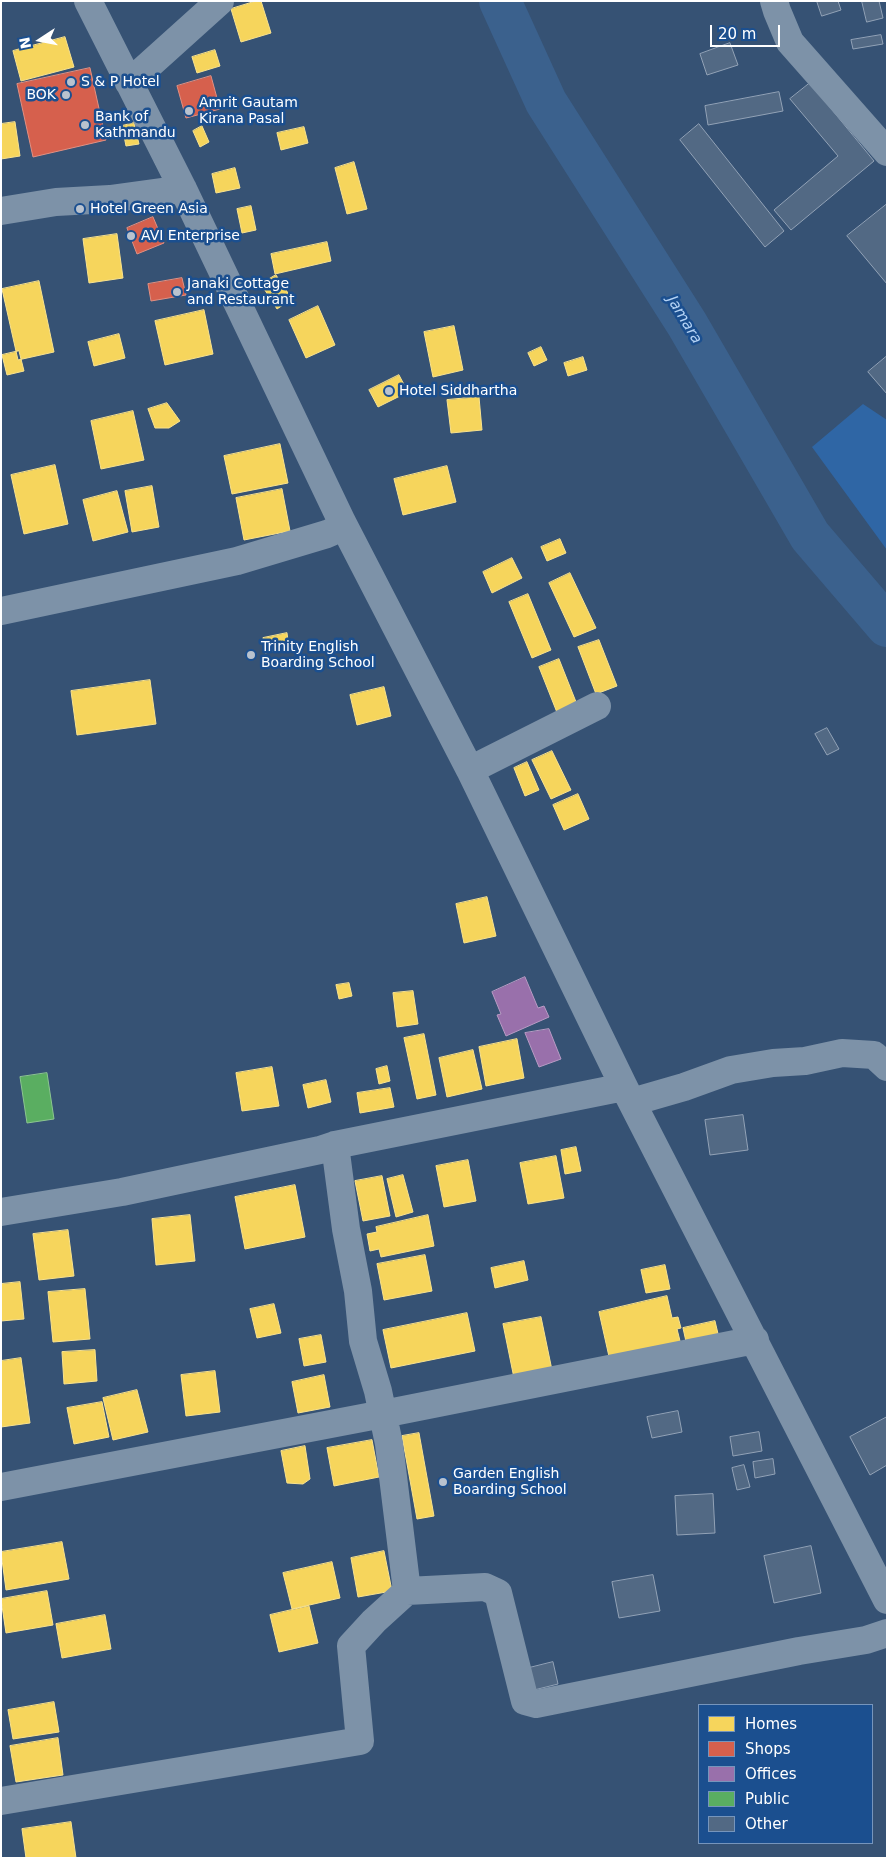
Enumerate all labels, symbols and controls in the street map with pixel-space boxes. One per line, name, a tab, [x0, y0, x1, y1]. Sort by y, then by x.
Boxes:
north arrow	[15, 15, 65, 65]
scale bar	[713, 15, 783, 47]
text: 20 m	[718, 25, 756, 43]
text: N	[16, 36, 34, 50]
place label: S & P Hotel	[81, 74, 160, 90]
marker: S & P Hotel	[65, 76, 77, 88]
place label: BOK	[26, 87, 56, 103]
marker: BOK	[60, 89, 72, 101]
place label: Amrit Gautam Kirana Pasal	[199, 95, 298, 128]
marker: Amrit Gautam Kirana Pasal	[183, 105, 195, 117]
place label: Bank of Kathmandu	[95, 109, 176, 142]
marker: Bank of Kathmandu	[79, 119, 91, 131]
place label: Hotel Green Asia	[90, 201, 208, 217]
marker: Hotel Green Asia	[74, 203, 86, 215]
place label: AVI Enterprise	[141, 228, 240, 244]
marker: AVI Enterprise	[125, 230, 137, 242]
place label: Janaki Cottage and Restaurant	[187, 276, 294, 308]
marker: Janaki Cottage and Restaurant	[171, 286, 183, 298]
water label: Jamara	[663, 293, 705, 347]
place label: Hotel Siddhartha	[399, 383, 517, 399]
marker: Hotel Siddhartha	[383, 385, 395, 397]
place label: Trinity English Boarding School	[261, 639, 375, 672]
marker: Trinity English Boarding School	[245, 649, 257, 661]
place label: Garden English Boarding School	[453, 1466, 567, 1498]
marker: Garden English Boarding School	[437, 1476, 449, 1488]
legend	[698, 1704, 873, 1844]
text: Homes	[745, 1715, 797, 1733]
text: Shops	[745, 1740, 791, 1758]
text: Offices	[745, 1765, 797, 1783]
text: Public	[745, 1790, 789, 1808]
text: Other	[745, 1815, 788, 1833]

